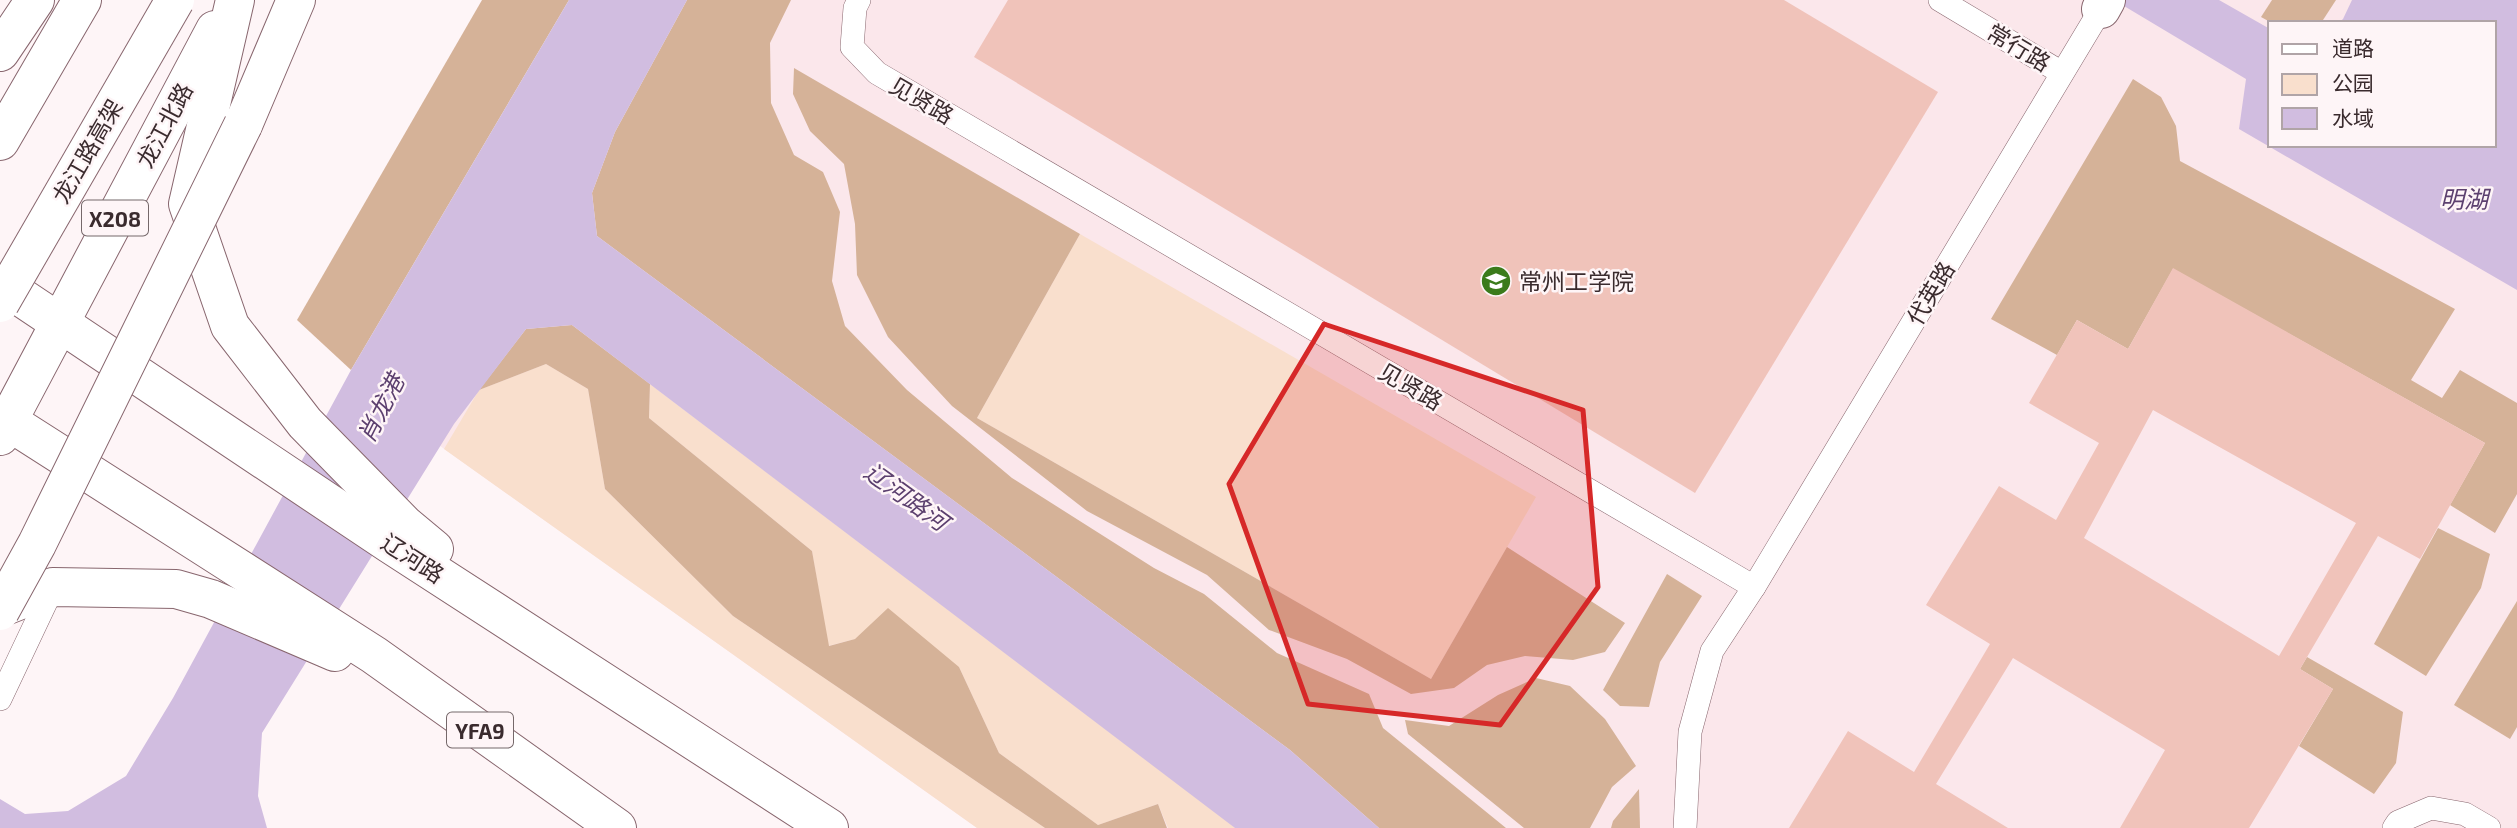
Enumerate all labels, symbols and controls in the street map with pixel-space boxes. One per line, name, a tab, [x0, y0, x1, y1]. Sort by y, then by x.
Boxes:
street label: 常行路	[1982, 17, 2056, 77]
legend	[2268, 21, 2496, 147]
text: 道路	[2332, 35, 2374, 60]
text: 公园	[2332, 70, 2374, 95]
street label: 见贤路	[885, 71, 959, 129]
street label: 龙江北路	[130, 78, 198, 172]
street label: 龙江路高架	[46, 94, 128, 208]
text: 水域	[2332, 105, 2374, 130]
water label: 明湖	[2440, 184, 2492, 213]
road number: X208	[82, 200, 148, 235]
street label: 代英路	[1900, 256, 1960, 330]
school or university icon: 常州工学院	[1479, 264, 1513, 298]
place label: 常州工学院	[1519, 267, 1634, 295]
street label: 见贤路	[1374, 357, 1448, 415]
water label: 肖龙港	[351, 367, 411, 447]
water label: 辽河路河	[860, 456, 958, 538]
street label: 辽河路	[376, 527, 450, 589]
road number: YFA9	[447, 712, 513, 748]

